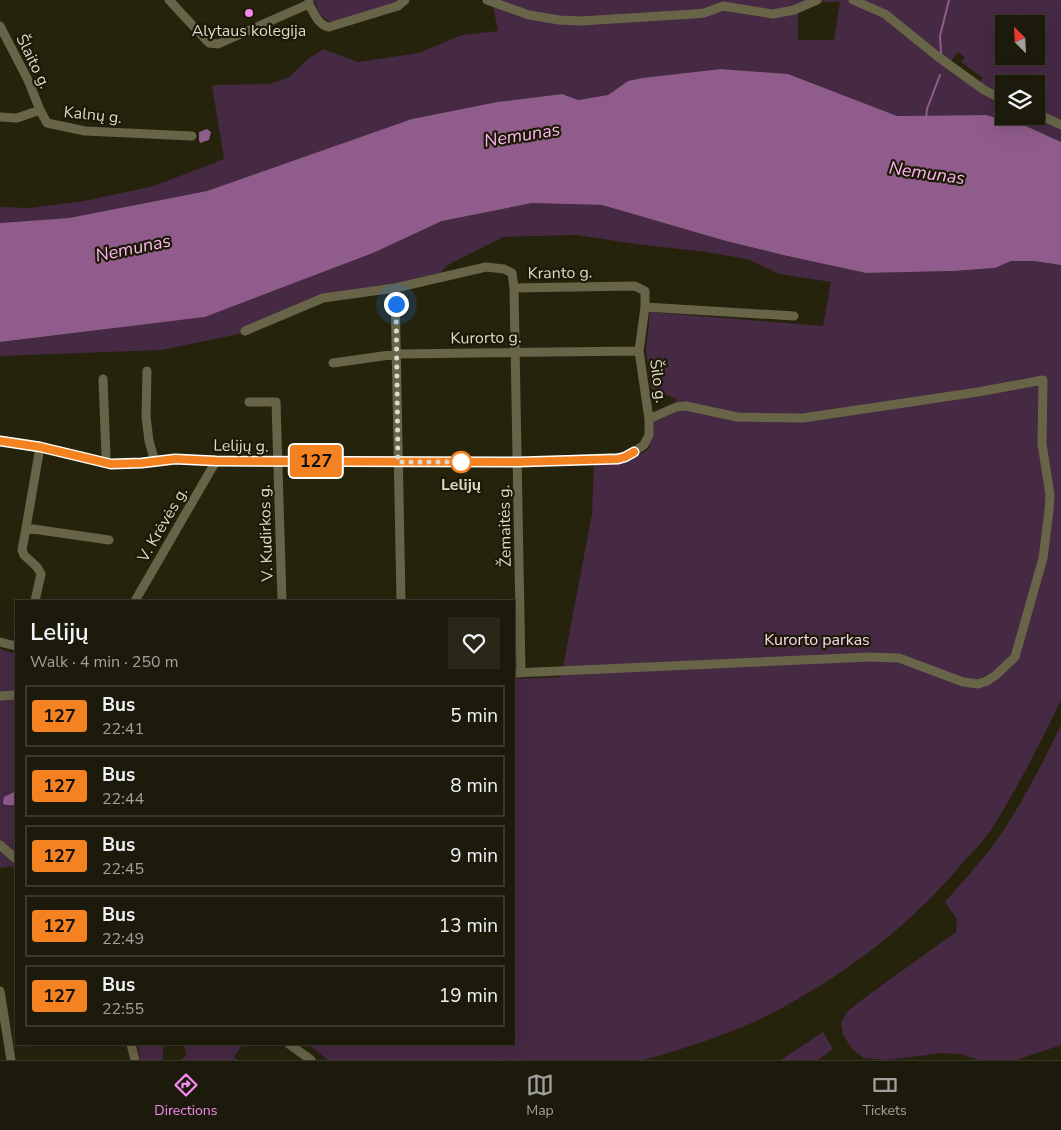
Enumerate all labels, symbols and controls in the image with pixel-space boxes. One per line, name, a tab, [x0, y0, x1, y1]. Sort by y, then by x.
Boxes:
marker: Alytaus kolegija	[243, 7, 255, 19]
north arrow	[995, 15, 1045, 65]
map controls	[995, 15, 1045, 125]
place label: Alytaus kolegija	[192, 20, 306, 42]
street label: Šlaito g.	[10, 30, 56, 92]
button: layers	[995, 75, 1045, 125]
street label: Kalnų g.	[63, 101, 123, 129]
water label: Nemunas	[482, 117, 562, 153]
water label: Nemunas	[887, 156, 967, 190]
water label: Nemunas	[93, 228, 173, 268]
street label: Kranto g.	[527, 261, 593, 285]
your location	[384, 292, 409, 317]
street label: Kurorto g.	[450, 326, 522, 350]
street label: Šilo g.	[644, 358, 672, 405]
street label: Lelijų g.	[213, 435, 269, 457]
line badge: 127	[287, 445, 345, 477]
text: 127	[300, 449, 332, 473]
marker: Lelijų	[450, 451, 472, 473]
place label: Lelijų	[441, 474, 481, 496]
street label: V. Krėvės g.	[132, 483, 193, 567]
street label: V. Kudirkos g.	[253, 484, 279, 583]
street label: Žemaitės g.	[493, 485, 517, 567]
text: Lelijų	[30, 616, 89, 648]
button: heart	[448, 617, 500, 669]
park label: Kurorto parkas	[764, 629, 870, 651]
text: Walk · 4 min · 250 m	[30, 651, 178, 673]
text: Bus	[102, 692, 135, 718]
text: 5 min	[450, 703, 498, 729]
text: 127	[43, 704, 76, 728]
text: 22:41	[102, 718, 144, 740]
text: Bus	[102, 762, 135, 788]
text: 8 min	[450, 773, 498, 799]
text: 127	[43, 774, 76, 798]
text: 22:44	[102, 788, 144, 810]
text: Bus	[102, 832, 135, 858]
text: 9 min	[450, 843, 498, 869]
text: 127	[43, 844, 76, 868]
text: 22:45	[102, 858, 144, 880]
text: Bus	[102, 902, 135, 928]
text: 13 min	[439, 913, 498, 939]
text: 127	[43, 914, 76, 938]
text: 22:49	[102, 928, 144, 950]
text: Bus	[102, 972, 135, 998]
text: 19 min	[439, 983, 498, 1009]
text: 127	[43, 984, 76, 1008]
text: 22:55	[102, 998, 144, 1020]
tab: Directions	[154, 1071, 217, 1120]
tab: Map	[526, 1071, 554, 1120]
tab: Tickets	[863, 1071, 907, 1120]

